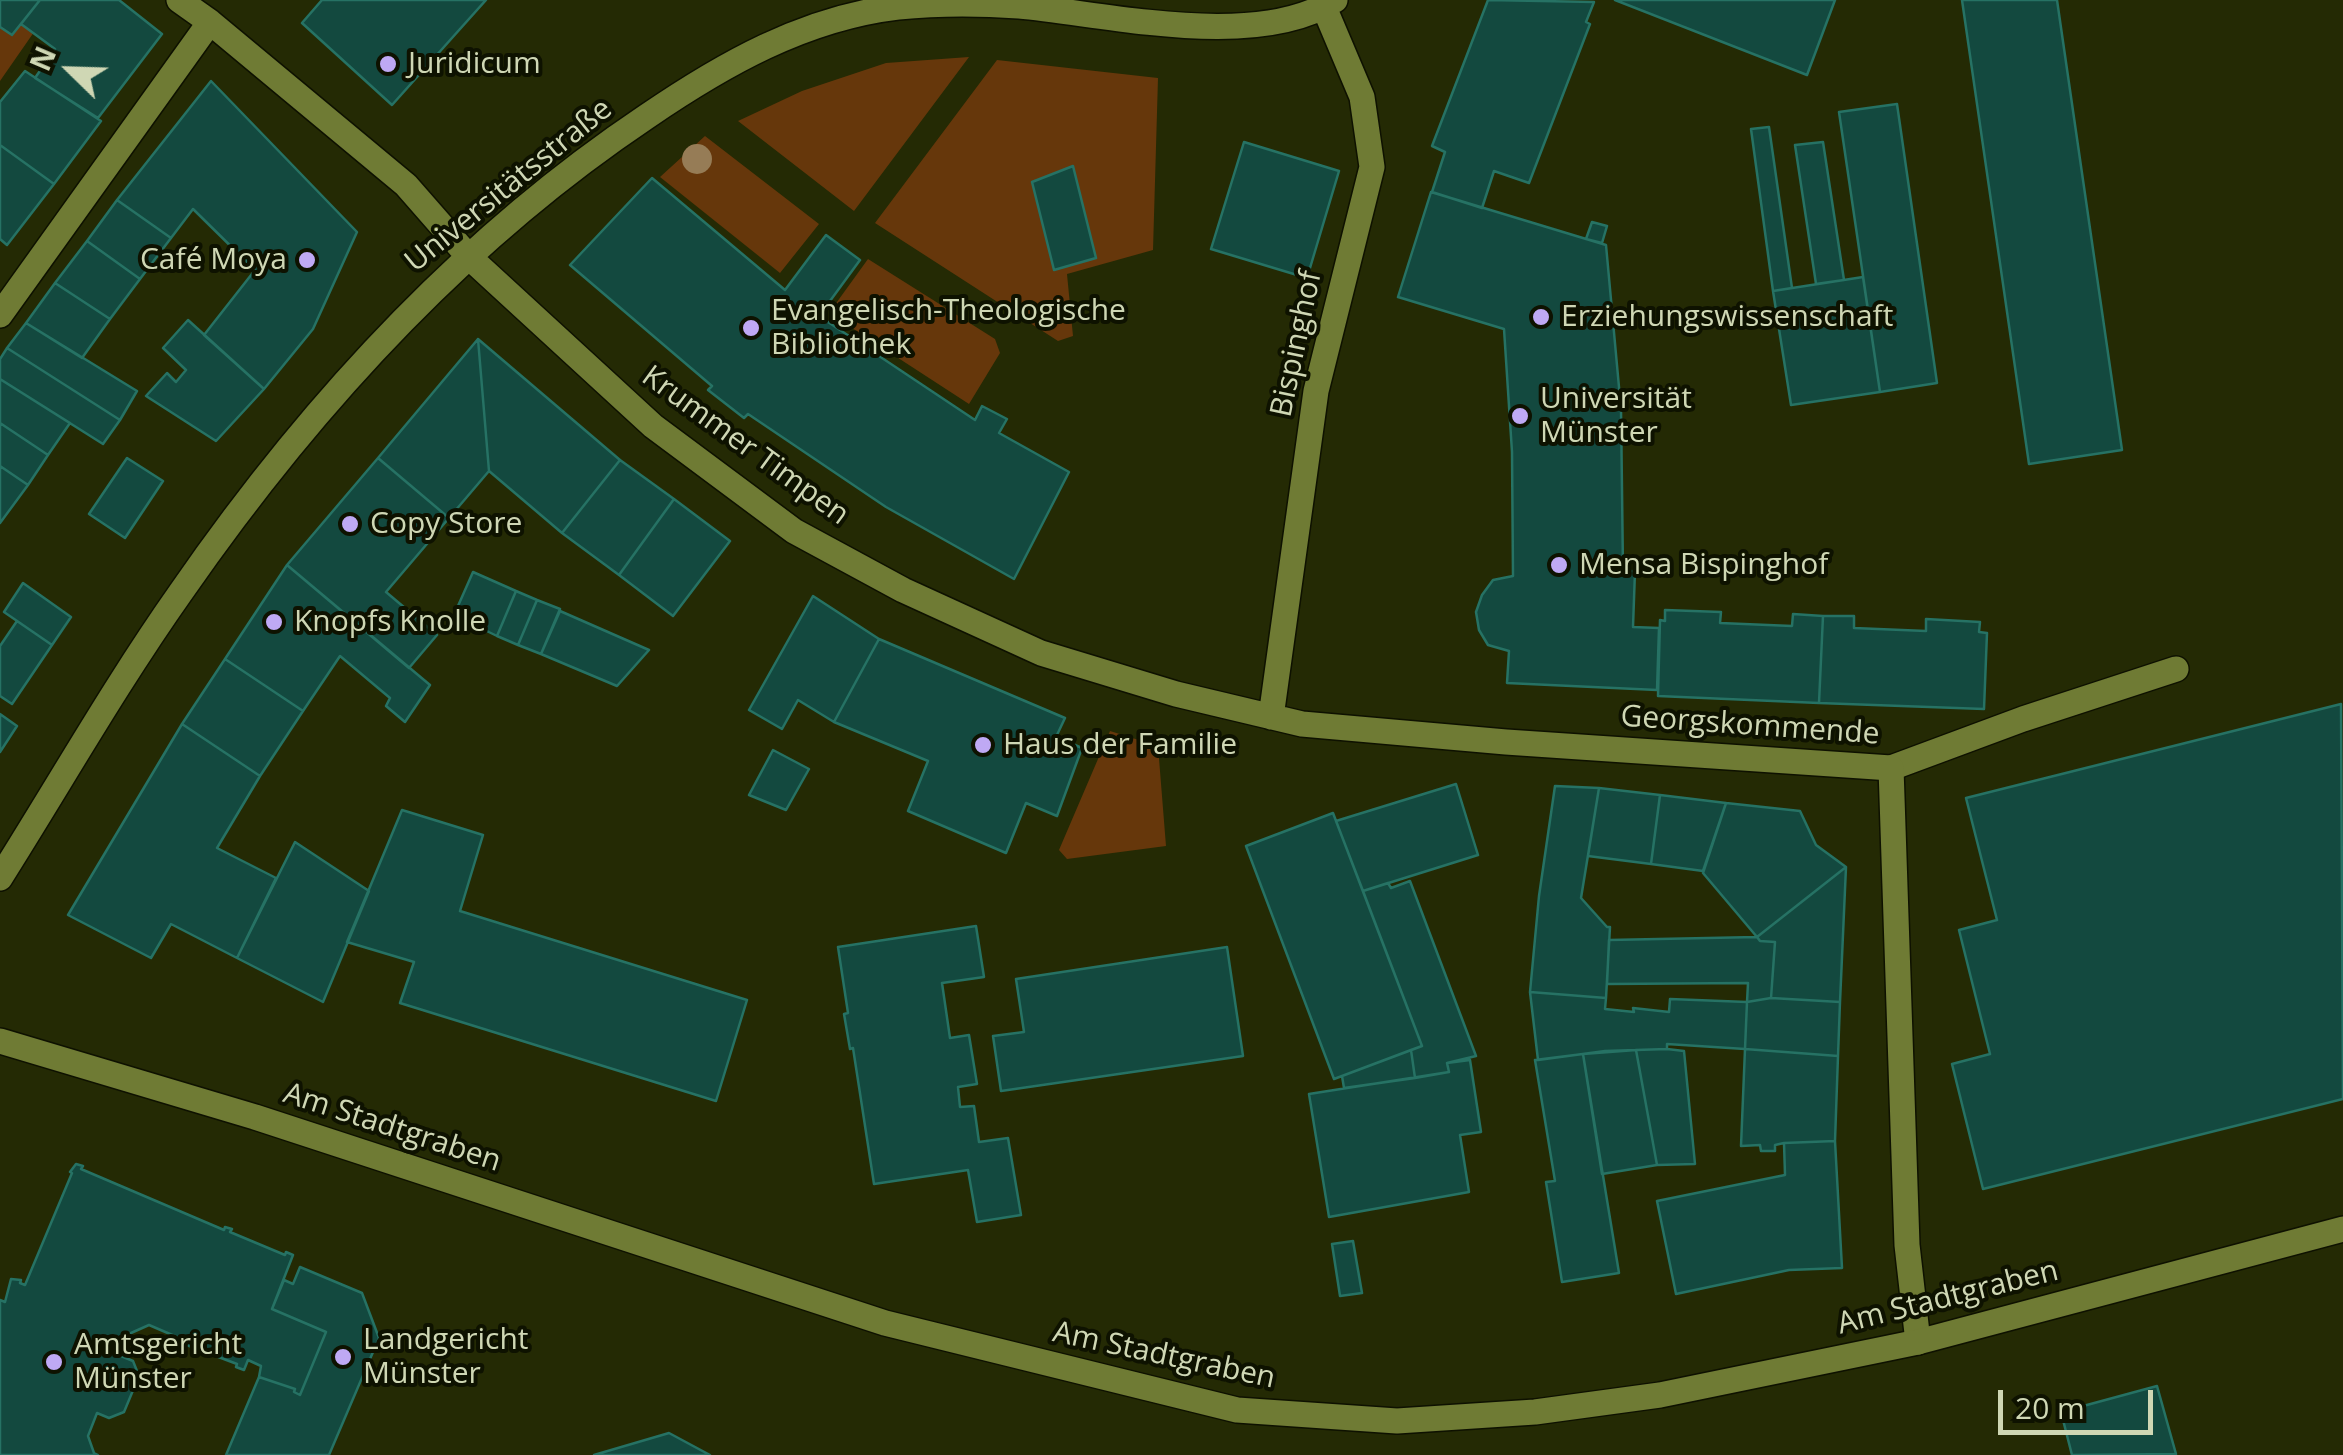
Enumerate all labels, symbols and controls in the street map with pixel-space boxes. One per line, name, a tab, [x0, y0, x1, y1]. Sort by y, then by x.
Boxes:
north arrow	[20, 20, 120, 120]
text: N	[20, 40, 64, 76]
place label: Juridicum	[408, 46, 541, 82]
marker: Juridicum	[377, 53, 399, 75]
street label: Universitätsstraße	[398, 92, 620, 280]
place label: Café Moya	[140, 242, 287, 278]
marker: Café Moya	[296, 249, 318, 271]
street label: Bispinghof	[1264, 268, 1330, 420]
place label: Evangelisch-Theologische Bibliothek	[771, 293, 1126, 364]
place label: Erziehungswissenschaft	[1561, 299, 1893, 335]
marker: Erziehungswissenschaft	[1530, 306, 1552, 328]
marker: Evangelisch-Theologische Bibliothek	[740, 317, 762, 339]
street label: Krummer Timpen	[635, 359, 855, 533]
place label: Universität Münster	[1540, 381, 1692, 452]
marker: Universität Münster	[1509, 405, 1531, 427]
place label: Copy Store	[370, 506, 522, 542]
marker: Copy Store	[339, 513, 361, 535]
place label: Mensa Bispinghof	[1579, 547, 1828, 583]
marker: Mensa Bispinghof	[1548, 554, 1570, 576]
place label: Knopfs Knolle	[294, 604, 486, 640]
marker: Knopfs Knolle	[263, 611, 285, 633]
street label: Georgskommende	[1619, 699, 1881, 753]
place label: Haus der Familie	[1003, 727, 1237, 763]
marker: Haus der Familie	[972, 734, 994, 756]
street label: Am Stadtgraben	[279, 1076, 505, 1180]
street label: Am Stadtgraben	[1834, 1253, 2062, 1343]
street label: Am Stadtgraben	[1050, 1315, 1278, 1397]
place label: Landgericht Münster	[363, 1322, 529, 1392]
place label: Amtsgericht Münster	[74, 1327, 242, 1398]
marker: Landgericht Münster	[332, 1346, 354, 1368]
marker: Amtsgericht Münster	[43, 1351, 65, 1373]
scale bar	[2003, 1370, 2158, 1432]
text: 20 m	[2015, 1387, 2085, 1428]

